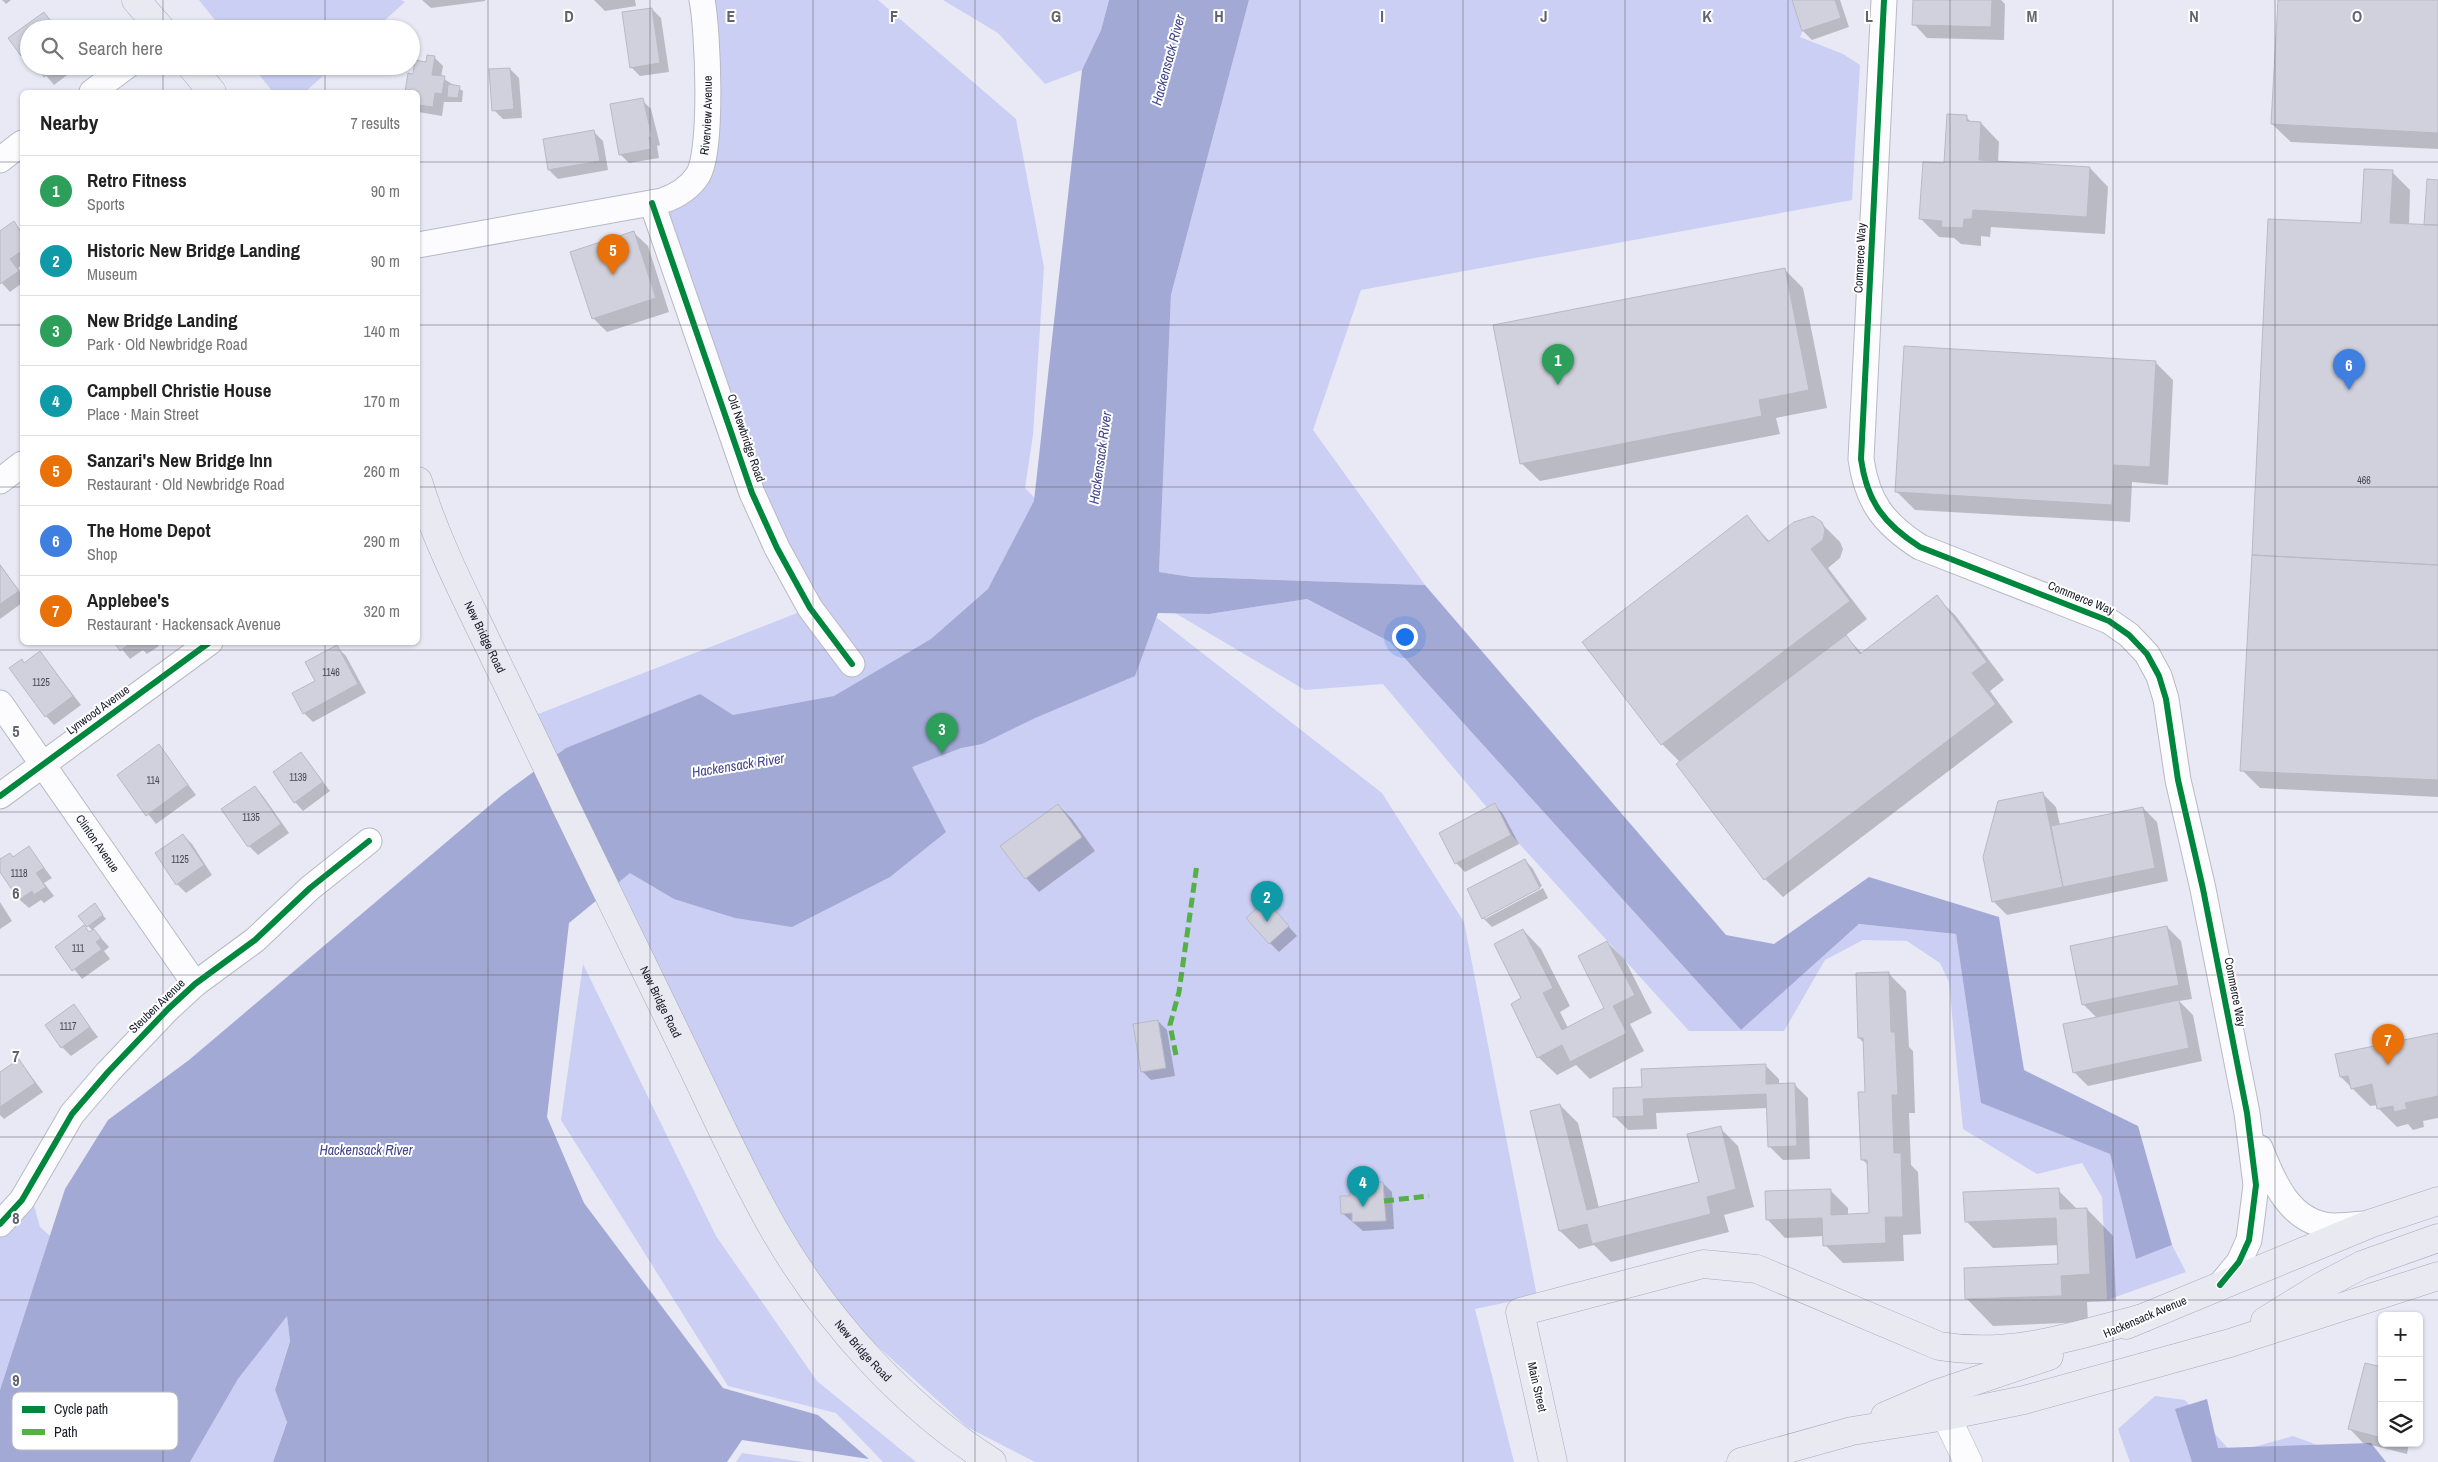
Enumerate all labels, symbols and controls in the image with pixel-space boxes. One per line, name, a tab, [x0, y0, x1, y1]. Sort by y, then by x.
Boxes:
text: D	[564, 5, 574, 27]
text: E	[727, 5, 736, 27]
text: F	[890, 5, 898, 27]
text: G	[1051, 5, 1061, 27]
text: H	[1214, 5, 1224, 27]
text: I	[1380, 5, 1384, 27]
text: J	[1540, 5, 1548, 27]
text: K	[1702, 5, 1712, 27]
text: L	[1865, 5, 1873, 27]
text: M	[2027, 5, 2038, 27]
text: N	[2189, 5, 2199, 27]
text: O	[2352, 5, 2362, 27]
water label: Hackensack River	[1147, 12, 1189, 107]
search box	[20, 20, 420, 75]
icon: search	[38, 34, 66, 62]
text: Search here	[78, 35, 163, 61]
street label: Riverview Avenue	[696, 76, 716, 156]
text: Nearby	[40, 108, 98, 137]
text: 7 results	[350, 112, 400, 134]
text: Retro Fitness	[87, 167, 187, 193]
text: 1	[52, 180, 60, 202]
text: 90 m	[371, 180, 400, 202]
text: Sports	[87, 193, 125, 215]
street label: Commerce Way	[1850, 222, 1870, 293]
pin: 5	[597, 234, 629, 275]
text: Historic New Bridge Landing	[87, 237, 300, 263]
text: 2	[52, 250, 60, 272]
text: 90 m	[371, 250, 400, 272]
text: Museum	[87, 263, 137, 285]
text: New Bridge Landing	[87, 307, 238, 333]
text: 3	[52, 320, 60, 342]
text: 140 m	[364, 320, 400, 342]
text: Park · Old Newbridge Road	[87, 333, 247, 355]
pin: 1	[1542, 344, 1574, 385]
pin: 6	[2333, 349, 2365, 390]
text: Campbell Christie House	[87, 377, 271, 403]
text: 4	[52, 390, 60, 412]
text: 170 m	[364, 390, 400, 412]
street label: Old Newbridge Road	[723, 392, 769, 484]
text: Place · Main Street	[87, 403, 199, 425]
water label: Hackensack River	[1085, 409, 1116, 505]
text: Sanzari's New Bridge Inn	[87, 447, 273, 473]
text: 5	[52, 460, 60, 482]
text: 260 m	[364, 460, 400, 482]
text: Restaurant · Old Newbridge Road	[87, 473, 285, 495]
house number: 466	[2357, 474, 2371, 487]
text: The Home Depot	[87, 517, 211, 543]
text: 6	[52, 530, 60, 552]
text: 290 m	[364, 530, 400, 552]
text: Shop	[87, 543, 118, 565]
street label: Commerce Way	[2045, 577, 2117, 619]
text: Applebee's	[87, 587, 170, 613]
street label: New Bridge Road	[461, 599, 509, 676]
text: 7	[52, 600, 60, 622]
text: 320 m	[364, 600, 400, 622]
text: Restaurant · Hackensack Avenue	[87, 613, 281, 635]
your location	[1392, 624, 1418, 650]
house number: 1146	[322, 666, 340, 679]
house number: 1125	[32, 676, 50, 689]
street label: Lynwood Avenue	[63, 682, 133, 738]
pin: 3	[926, 713, 958, 754]
text: 5	[12, 720, 20, 742]
water label: Hackensack River	[691, 749, 787, 781]
house number: 1139	[289, 771, 307, 784]
house number: 114	[146, 774, 160, 787]
house number: 1135	[242, 811, 260, 824]
street label: Clinton Avenue	[72, 812, 123, 875]
house number: 1125	[171, 853, 189, 866]
house number: 1118	[10, 867, 28, 880]
pin: 2	[1251, 881, 1283, 922]
text: 6	[12, 882, 20, 904]
house number: 111	[72, 942, 85, 955]
street label: Commerce Way	[2220, 956, 2250, 1028]
street label: New Bridge Road	[636, 963, 685, 1040]
street label: Steuben Avenue	[126, 975, 188, 1037]
house number: 1117	[59, 1020, 77, 1033]
pin: 7	[2372, 1024, 2404, 1065]
text: 7	[12, 1045, 20, 1067]
water label: Hackensack River	[319, 1141, 414, 1159]
pin: 4	[1347, 1166, 1379, 1207]
text: 8	[12, 1207, 20, 1229]
street label: Hackensack Avenue	[2101, 1292, 2189, 1342]
map controls	[2378, 1312, 2423, 1447]
button: +	[2378, 1312, 2423, 1357]
street label: New Bridge Road	[831, 1317, 895, 1385]
button: −	[2378, 1357, 2423, 1402]
street label: Main Street	[1523, 1360, 1551, 1414]
text: 9	[12, 1369, 20, 1391]
legend	[12, 1392, 178, 1450]
text: Cycle path	[54, 1400, 108, 1418]
button: layers	[2378, 1402, 2423, 1447]
text: Path	[54, 1423, 78, 1441]

